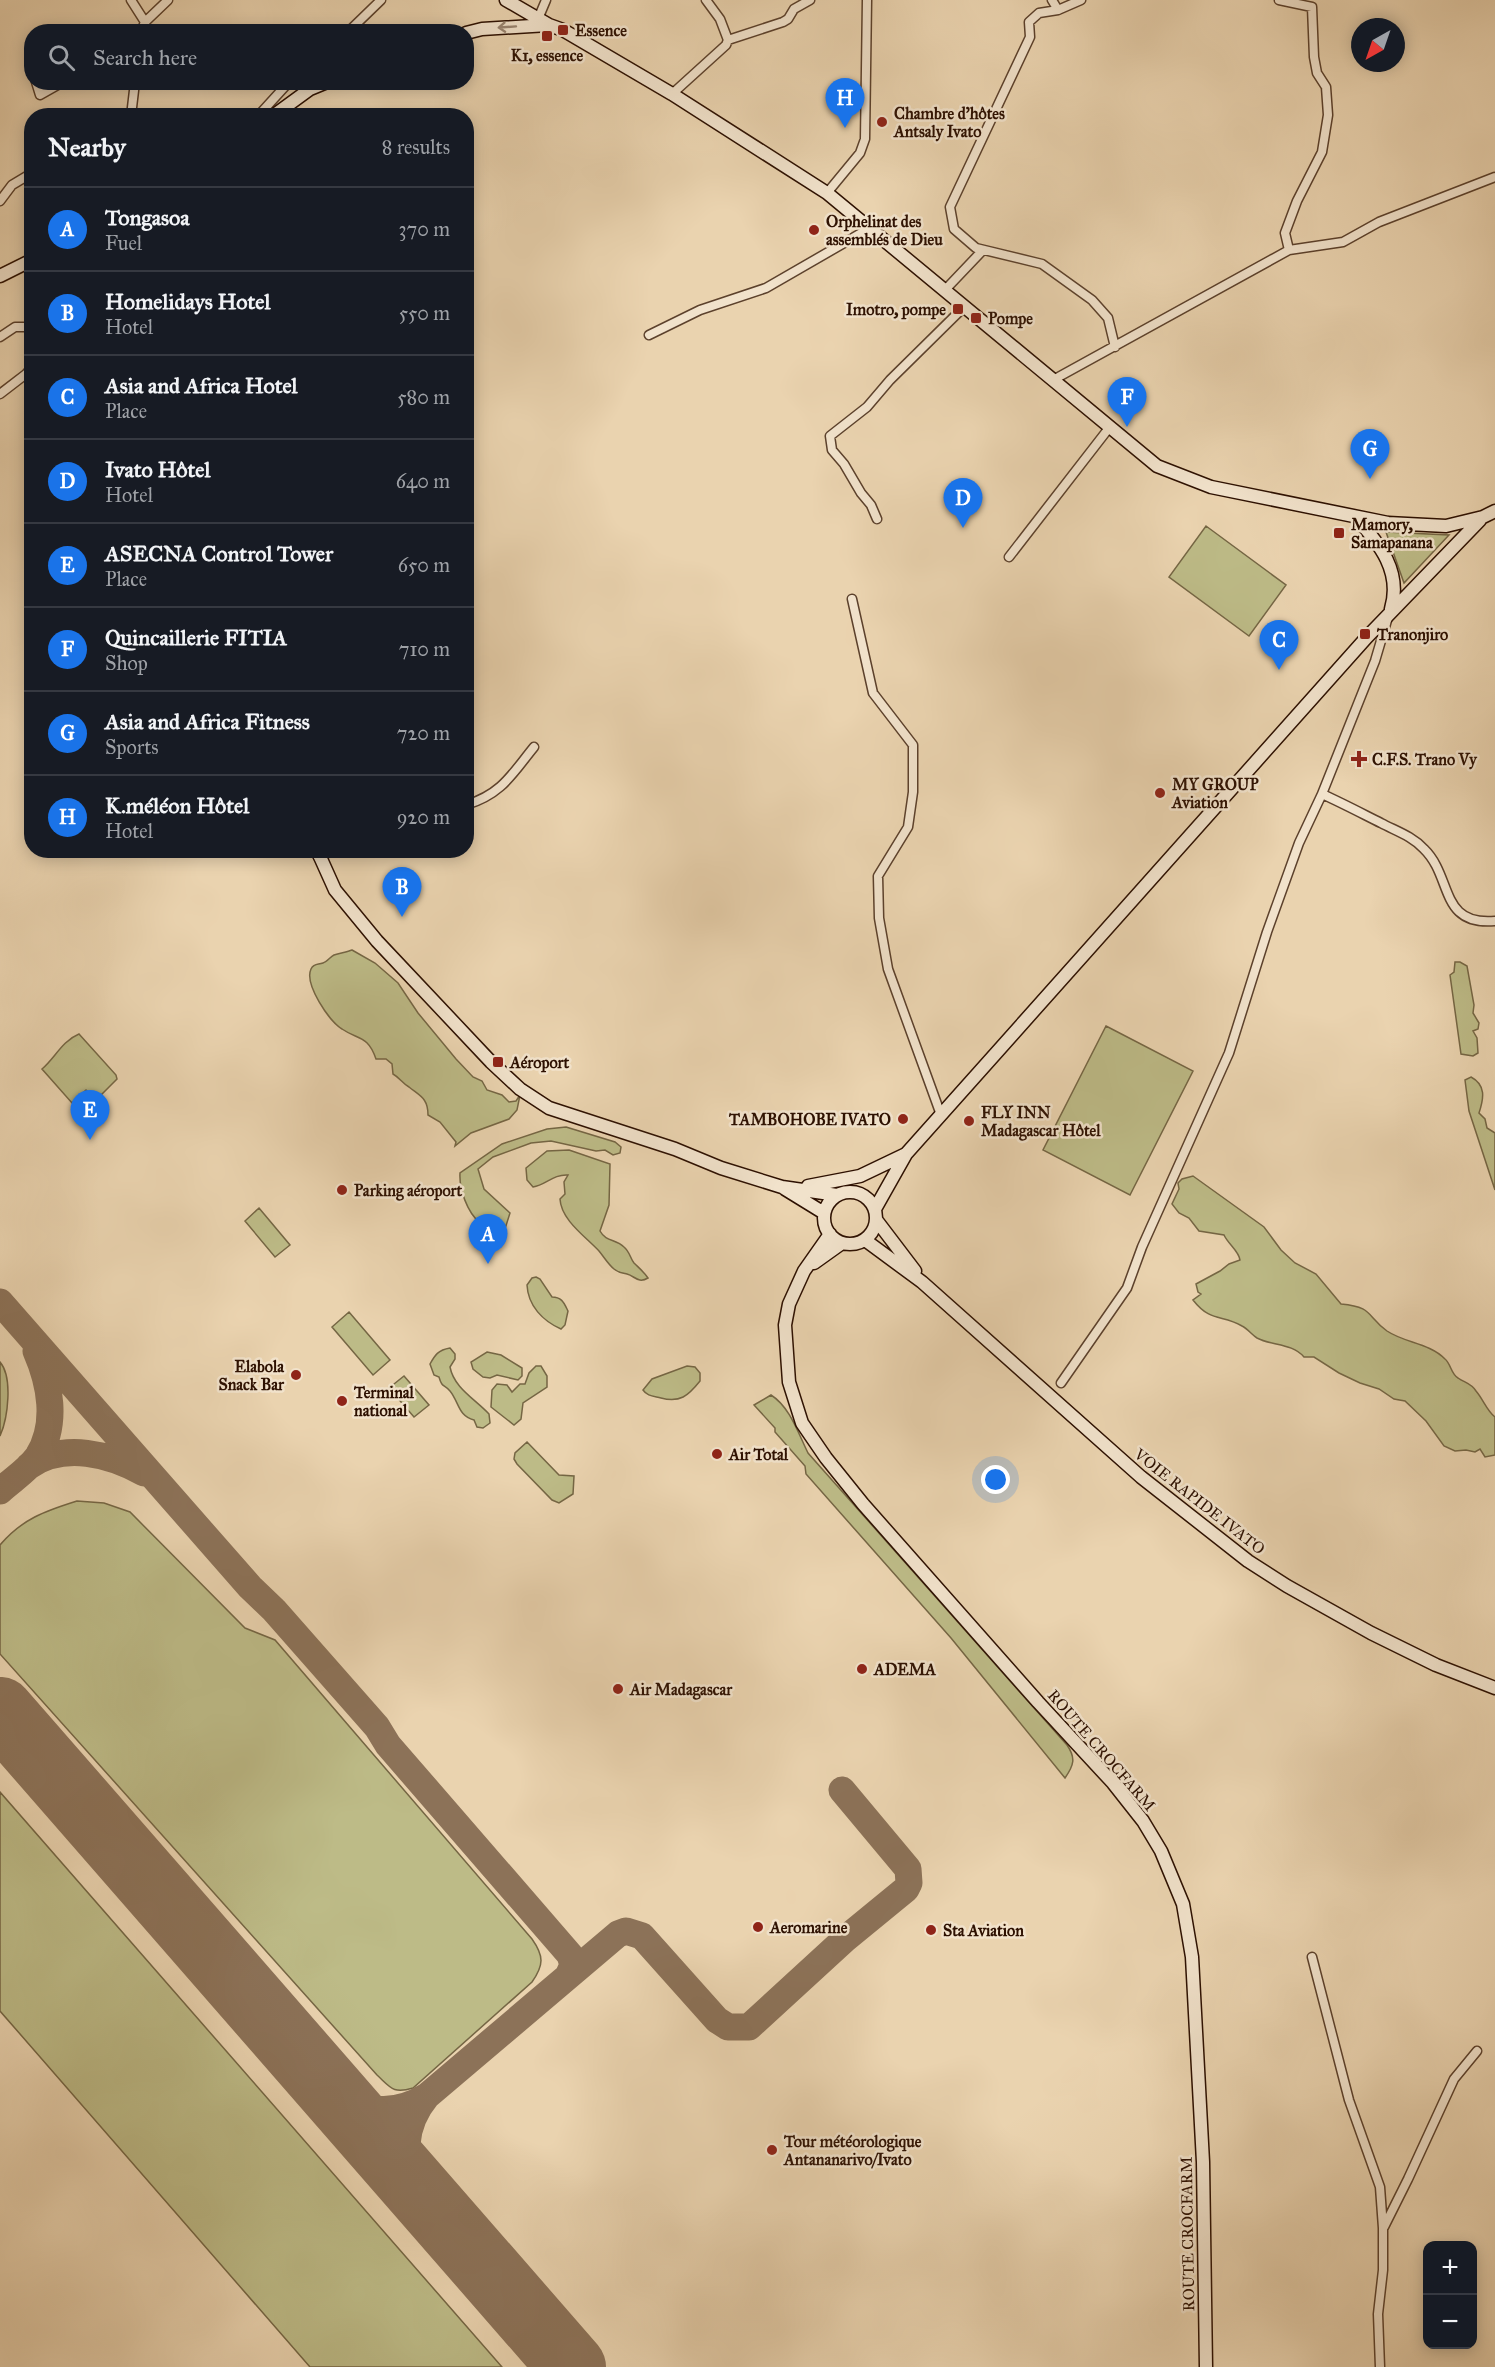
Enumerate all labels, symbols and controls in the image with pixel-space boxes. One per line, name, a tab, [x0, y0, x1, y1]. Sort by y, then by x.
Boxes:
north arrow	[1351, 18, 1405, 72]
one-way arrow	[498, 21, 518, 32]
place label: Essence	[575, 21, 627, 40]
marker: Essence	[556, 23, 570, 37]
search box	[24, 24, 474, 90]
marker: K1, essence	[540, 29, 554, 43]
icon: search	[45, 41, 78, 74]
text: Search here	[93, 44, 197, 71]
place label: K1, essence	[511, 46, 583, 65]
pin: H	[826, 78, 864, 128]
place label: Chambre d'hôtes Antsaly Ivato	[893, 104, 1005, 142]
marker: Chambre d'hôtes Antsaly Ivato	[875, 115, 889, 129]
text: Nearby	[48, 131, 126, 163]
text: 8 results	[382, 135, 450, 159]
text: Tongasoa	[105, 204, 190, 231]
place label: Orphelinat des assemblés de Dieu	[826, 212, 943, 249]
text: A	[61, 217, 74, 241]
text: 370 m	[399, 217, 450, 241]
marker: Orphelinat des assemblés de Dieu	[807, 223, 821, 237]
text: Fuel	[105, 231, 142, 255]
text: Homelidays Hotel	[105, 288, 270, 315]
place label: Imotro, pompe	[846, 300, 946, 320]
text: B	[61, 301, 74, 325]
text: 550 m	[399, 301, 450, 325]
marker: Imotro, pompe	[951, 302, 965, 316]
place label: Pompe	[988, 309, 1033, 329]
marker: Pompe	[969, 311, 983, 325]
text: Hotel	[105, 315, 153, 339]
text: Asia and Africa Hotel	[105, 372, 298, 399]
pin: F	[1108, 378, 1146, 427]
text: C	[61, 385, 74, 409]
text: 580 m	[397, 385, 450, 409]
text: Place	[105, 399, 147, 423]
pin: G	[1350, 430, 1390, 479]
text: Ivato Hôtel	[105, 456, 210, 483]
text: D	[60, 469, 75, 493]
text: 640 m	[396, 469, 450, 493]
pin: D	[944, 478, 982, 528]
text: Hotel	[105, 483, 153, 507]
place label: Mamory, Samapanana	[1351, 515, 1434, 553]
marker: Mamory, Samapanana	[1332, 526, 1346, 540]
text: ASECNA Control Tower	[105, 540, 333, 567]
text: E	[60, 553, 75, 577]
text: 650 m	[398, 553, 450, 577]
text: Place	[105, 567, 147, 591]
pin: C	[1260, 620, 1298, 670]
text: Quincaillerie FITIA	[105, 624, 287, 651]
place label: Tranonjiro	[1376, 625, 1448, 645]
marker: Tranonjiro	[1358, 627, 1372, 641]
text: F	[61, 637, 74, 661]
text: 710 m	[399, 637, 450, 661]
text: Shop	[105, 651, 148, 675]
text: Asia and Africa Fitness	[105, 708, 310, 735]
text: G	[60, 721, 75, 745]
text: 720 m	[397, 721, 450, 745]
text: Sports	[105, 735, 159, 759]
marker: C.F.S. Trano Vy	[1350, 750, 1368, 768]
place label: C.F.S. Trano Vy	[1372, 750, 1478, 770]
place label: MY GROUP Aviation	[1171, 775, 1259, 812]
marker: MY GROUP Aviation	[1153, 786, 1167, 800]
text: K.méléon Hôtel	[105, 792, 249, 819]
text: H	[59, 805, 76, 829]
text: 920 m	[397, 805, 450, 829]
text: Hotel	[105, 819, 153, 843]
pin: B	[382, 868, 422, 917]
place label: Aéroport	[509, 1053, 570, 1073]
marker: Aéroport	[491, 1055, 505, 1069]
pin: E	[70, 1090, 110, 1140]
place label: FLY INN Madagascar Hôtel	[981, 1103, 1101, 1141]
place label: TAMBOHOBE IVATO	[728, 1110, 891, 1129]
marker: TAMBOHOBE IVATO	[896, 1112, 910, 1126]
marker: FLY INN Madagascar Hôtel	[962, 1114, 976, 1128]
place label: Parking aéroport	[354, 1181, 463, 1201]
marker: Parking aéroport	[335, 1183, 349, 1197]
pin: A	[468, 1214, 508, 1264]
place label: Elabola Snack Bar	[218, 1357, 285, 1394]
marker: Elabola Snack Bar	[289, 1368, 303, 1382]
place label: Terminal national	[353, 1383, 415, 1420]
marker: Terminal national	[335, 1394, 349, 1408]
street label: VOIE RAPIDE IVATO	[1130, 1444, 1269, 1558]
place label: Air Total	[728, 1445, 789, 1464]
marker: Air Total	[710, 1447, 724, 1461]
your location	[981, 1465, 1010, 1494]
place label: ADEMA	[873, 1660, 936, 1679]
marker: ADEMA	[855, 1662, 869, 1676]
place label: Air Madagascar	[629, 1680, 733, 1700]
marker: Air Madagascar	[611, 1682, 625, 1696]
street label: ROUTE CROCFARM	[1044, 1686, 1159, 1815]
place label: Aeromarine	[769, 1918, 848, 1937]
marker: Aeromarine	[751, 1920, 765, 1934]
place label: Sta Aviation	[943, 1921, 1024, 1940]
marker: Sta Aviation	[924, 1923, 938, 1937]
place label: Tour météorologique Antananarivo/Ivato	[783, 2132, 922, 2169]
marker: Tour météorologique Antananarivo/Ivato	[765, 2143, 779, 2157]
street label: ROUTE CROCFARM	[1177, 2157, 1198, 2311]
map controls	[1423, 2241, 1477, 2349]
button: +	[1423, 2241, 1477, 2295]
button: −	[1423, 2295, 1477, 2349]

